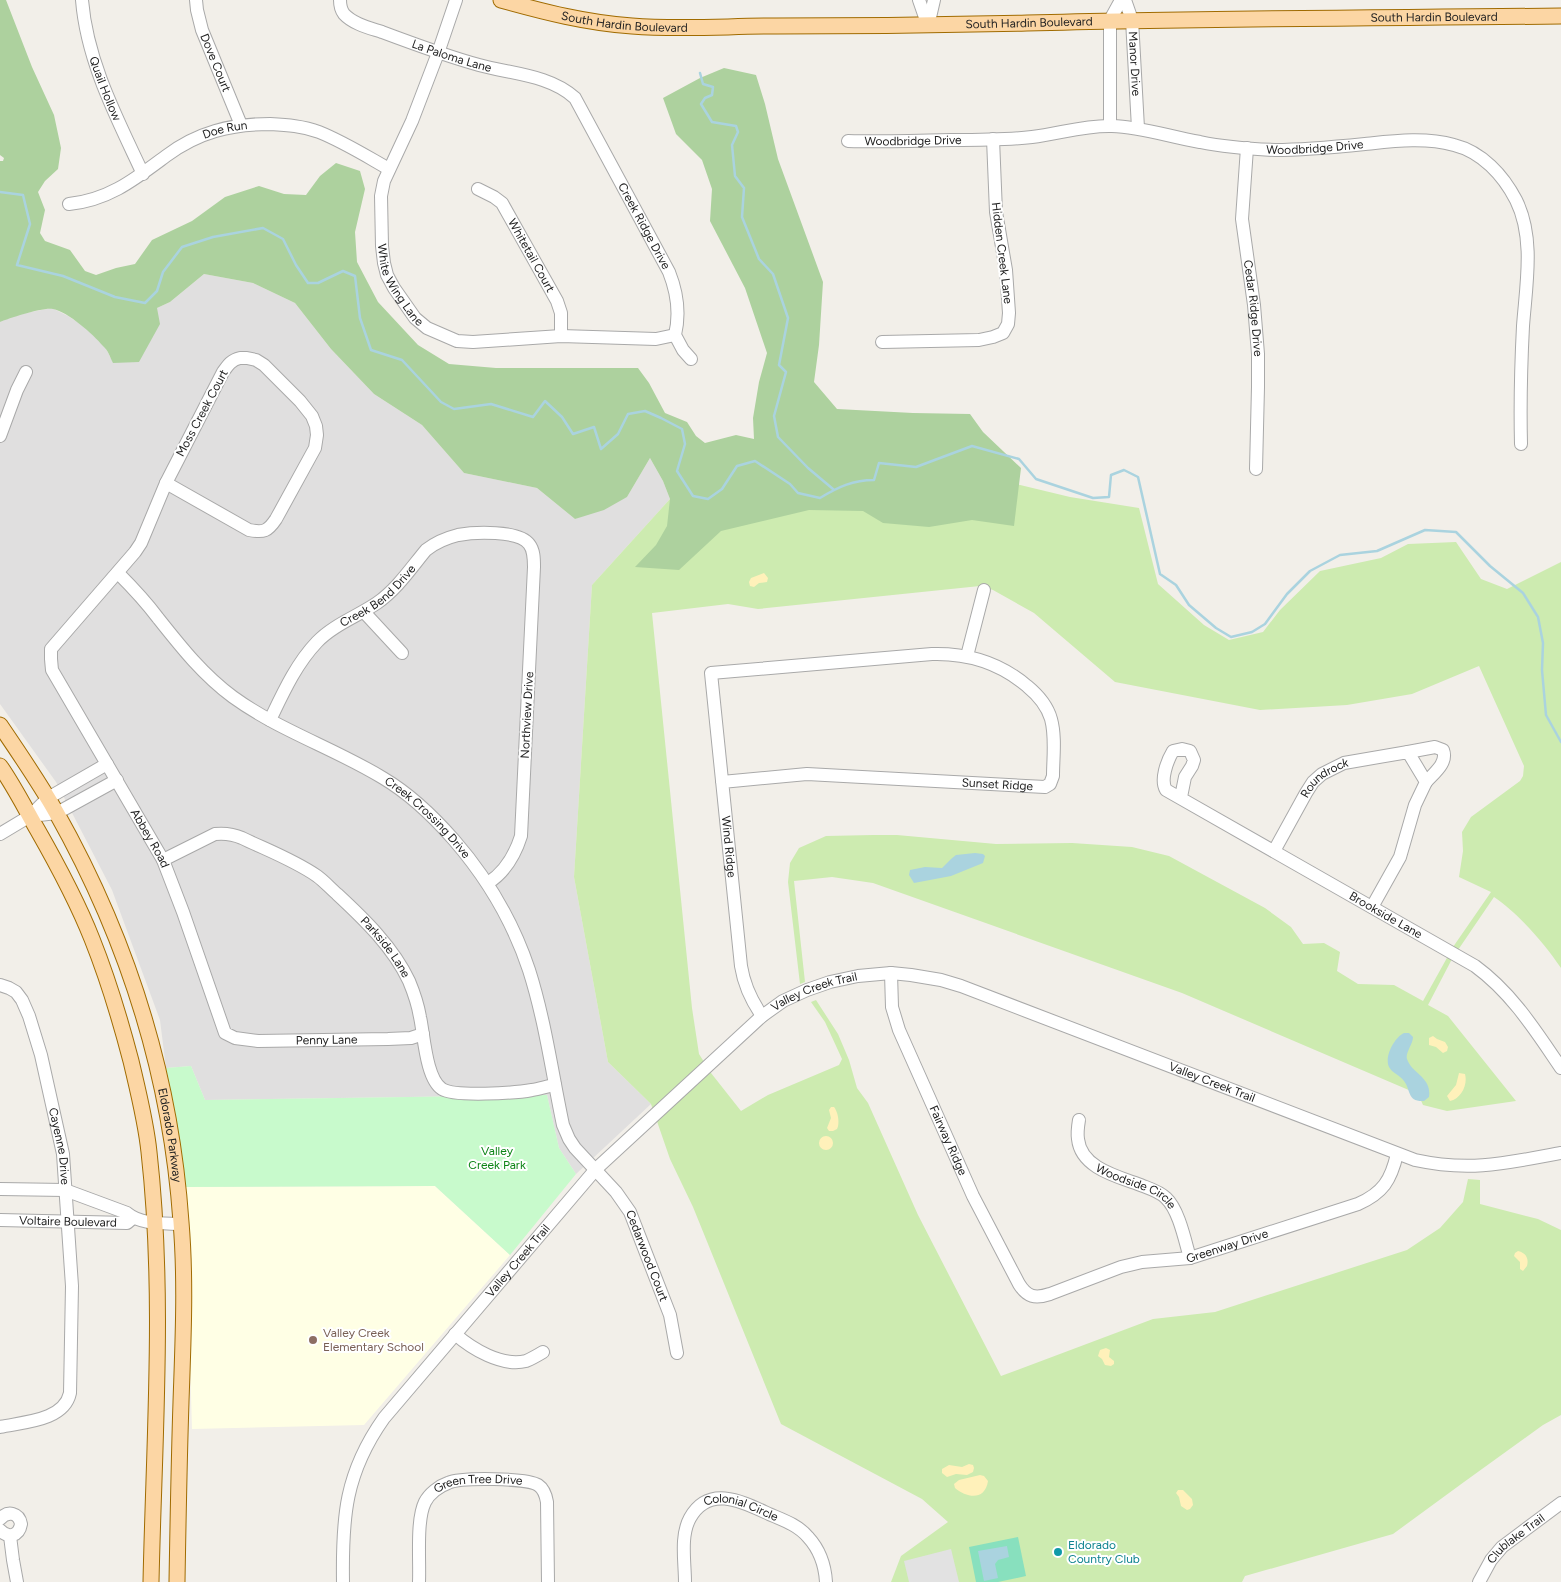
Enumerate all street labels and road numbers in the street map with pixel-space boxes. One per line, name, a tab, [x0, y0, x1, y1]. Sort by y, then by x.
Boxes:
street label: South Hardin Boulevard	[560, 9, 688, 35]
street label: South Hardin Boulevard	[1370, 10, 1498, 25]
street label: South Hardin Boulevard	[965, 14, 1093, 31]
street label: Manor Drive	[1126, 31, 1143, 97]
street label: Dove Court	[197, 32, 234, 94]
street label: La Paloma Lane	[410, 37, 493, 75]
street label: Quail Hollow	[86, 55, 124, 124]
street label: Doe Run	[200, 118, 248, 142]
street label: Woodbridge Drive	[864, 133, 962, 148]
street label: Woodbridge Drive	[1266, 137, 1365, 157]
street label: Creek Ridge Drive	[615, 180, 673, 272]
street label: Hidden Creek Lane	[989, 201, 1015, 305]
street label: Whitetail Court	[505, 216, 558, 295]
street label: White Wing Lane	[375, 243, 427, 329]
street label: Cedar Ridge Drive	[1241, 259, 1265, 357]
street label: Moss Creek Court	[173, 367, 231, 459]
street label: Creek Bend Drive	[337, 562, 419, 630]
street label: Northview Drive	[518, 671, 536, 759]
street label: Roundrock	[1298, 755, 1350, 800]
street label: Creek Crossing Drive	[382, 774, 474, 861]
street label: Sunset Ridge	[961, 775, 1034, 793]
street label: Abbey Road	[128, 806, 172, 870]
street label: Wind Ridge	[719, 815, 739, 879]
street label: Brookside Lane	[1347, 889, 1425, 942]
street label: Parkside Lane	[358, 914, 413, 980]
street label: Valley Creek Trail	[768, 969, 859, 1014]
street label: Penny Lane	[296, 1032, 358, 1047]
street label: Valley Creek Trail	[1167, 1059, 1257, 1105]
street label: Eldorado Parkway	[155, 1087, 184, 1184]
street label: Fairway Ridge	[927, 1103, 970, 1178]
street label: Cayenne Drive	[46, 1106, 72, 1186]
street label: Woodside Circle	[1093, 1161, 1179, 1212]
street label: Cedarwood Court	[623, 1208, 671, 1304]
street label: Voltaire Boulevard	[19, 1213, 117, 1230]
street label: Valley Creek Trail	[483, 1222, 553, 1300]
street label: Greenway Drive	[1184, 1226, 1270, 1266]
street label: Green Tree Drive	[431, 1472, 524, 1496]
street label: Colonial Circle	[702, 1491, 781, 1524]
street label: Clublake Trail	[1484, 1511, 1547, 1566]

